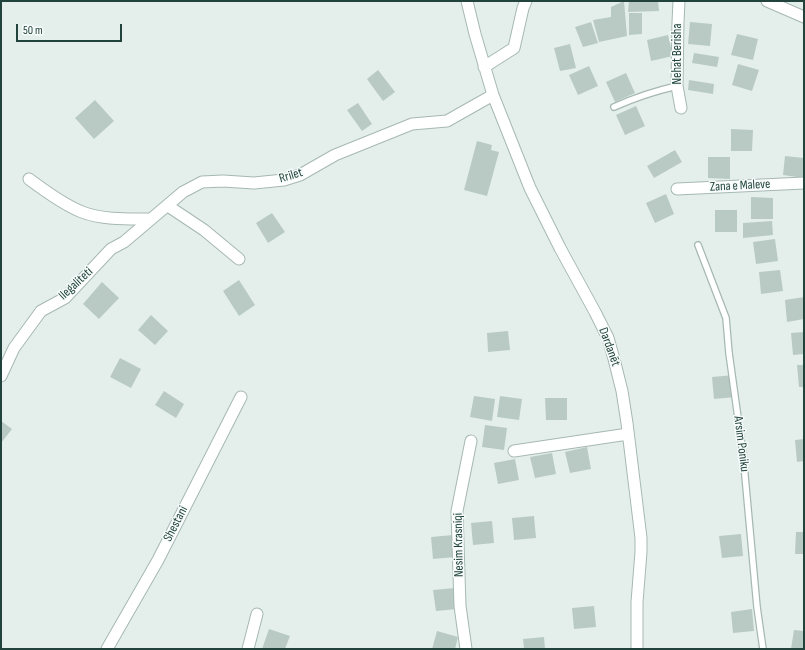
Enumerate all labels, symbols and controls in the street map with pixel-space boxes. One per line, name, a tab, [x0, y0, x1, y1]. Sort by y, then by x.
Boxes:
scale bar	[18, 16, 124, 42]
text: 50 m	[23, 23, 43, 38]
street label: Nehat Berisha	[670, 24, 686, 84]
street label: Rrilet	[277, 165, 305, 187]
street label: Zana e Maleve	[709, 177, 771, 195]
street label: Ilegaliteti	[56, 264, 96, 304]
street label: Dardanët	[595, 326, 623, 368]
street label: Arsim Poniku	[730, 415, 752, 473]
street label: Shestani	[160, 504, 192, 544]
street label: Nesim Krasniqi	[451, 513, 467, 577]

